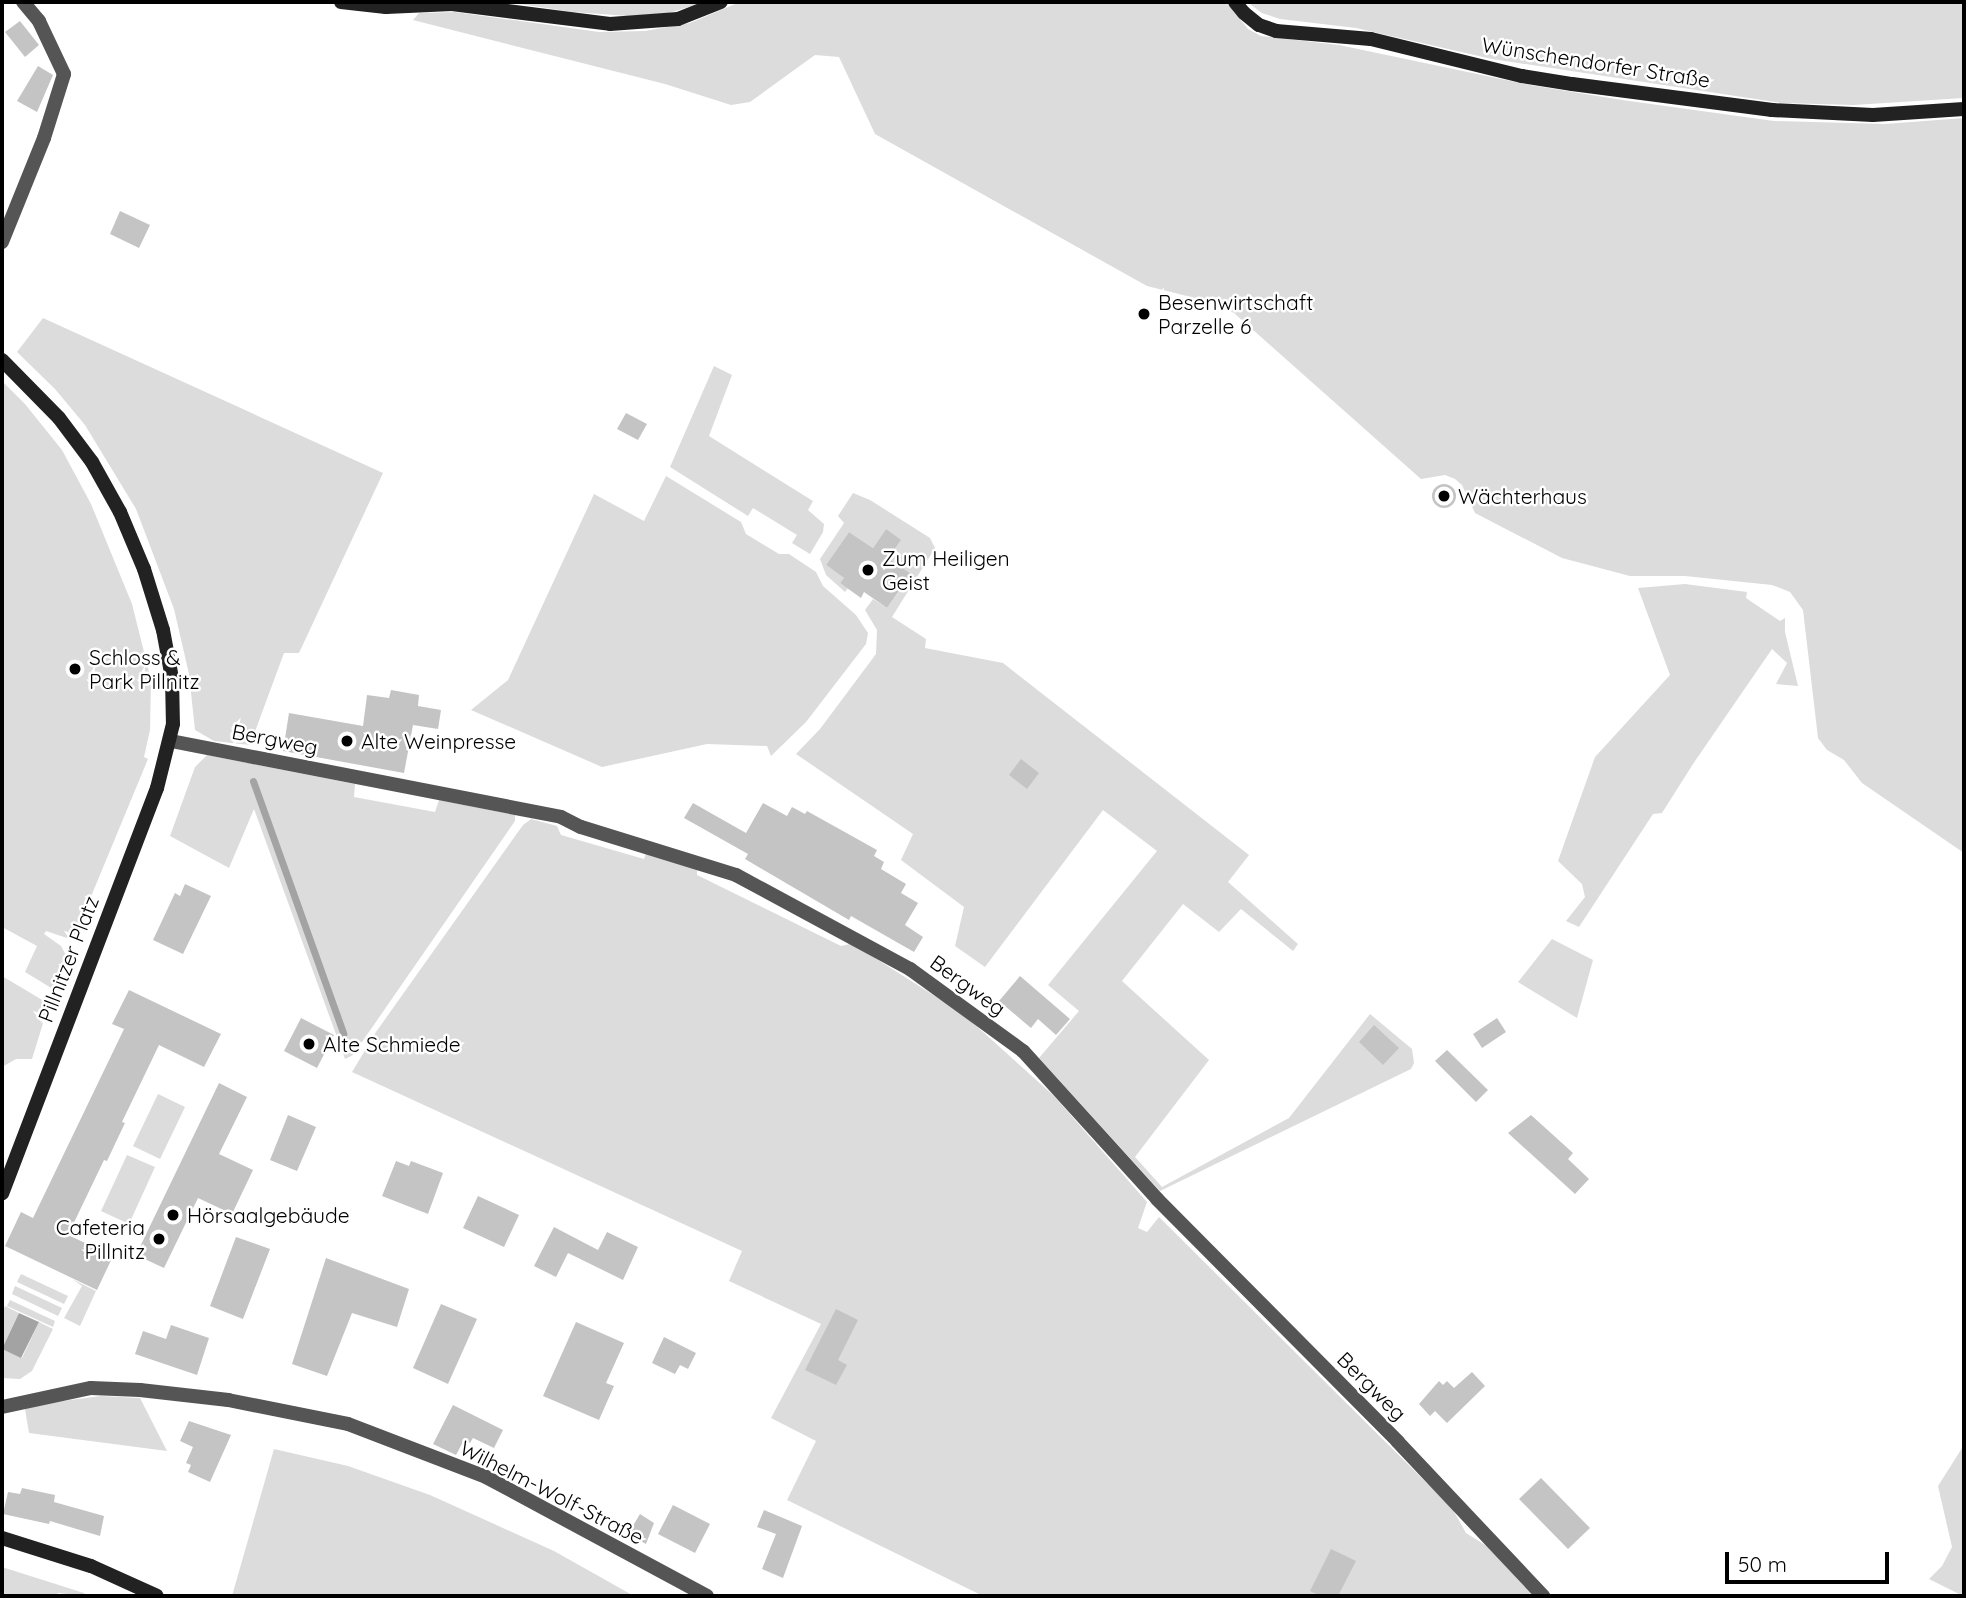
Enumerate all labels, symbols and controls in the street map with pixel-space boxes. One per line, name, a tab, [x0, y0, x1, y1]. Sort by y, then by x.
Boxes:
street label: Wünschendorfer Straße	[1480, 31, 1712, 93]
place label: Besenwirtschaft Parzelle 6	[1158, 289, 1313, 339]
marker: Besenwirtschaft Parzelle 6	[1136, 306, 1152, 322]
place label: Wächterhaus	[1458, 483, 1587, 509]
marker: Wächterhaus	[1436, 488, 1452, 504]
place label: Zum Heiligen Geist	[882, 545, 1010, 595]
marker: Zum Heiligen Geist	[860, 562, 876, 578]
place label: Schloss & Park Pillnitz	[89, 644, 200, 694]
marker: Schloss & Park Pillnitz	[67, 661, 83, 677]
street label: Bergweg	[230, 718, 320, 760]
place label: Alte Weinpresse	[361, 728, 516, 754]
marker: Alte Weinpresse	[339, 733, 355, 749]
street label: Pillnitzer Platz	[32, 892, 104, 1026]
street label: Bergweg	[925, 949, 1011, 1021]
place label: Alte Schmiede	[323, 1031, 461, 1057]
marker: Alte Schmiede	[301, 1036, 317, 1052]
place label: Hörsaalgebäude	[187, 1202, 350, 1228]
marker: Hörsaalgebäude	[165, 1207, 181, 1223]
place label: Cafeteria Pillnitz	[56, 1214, 145, 1264]
marker: Cafeteria Pillnitz	[151, 1231, 167, 1247]
street label: Bergweg	[1332, 1346, 1412, 1426]
street label: Wilhelm-Wolf-Straße	[456, 1435, 648, 1549]
scale bar	[1728, 1538, 1892, 1582]
text: 50 m	[1738, 1551, 1787, 1577]

